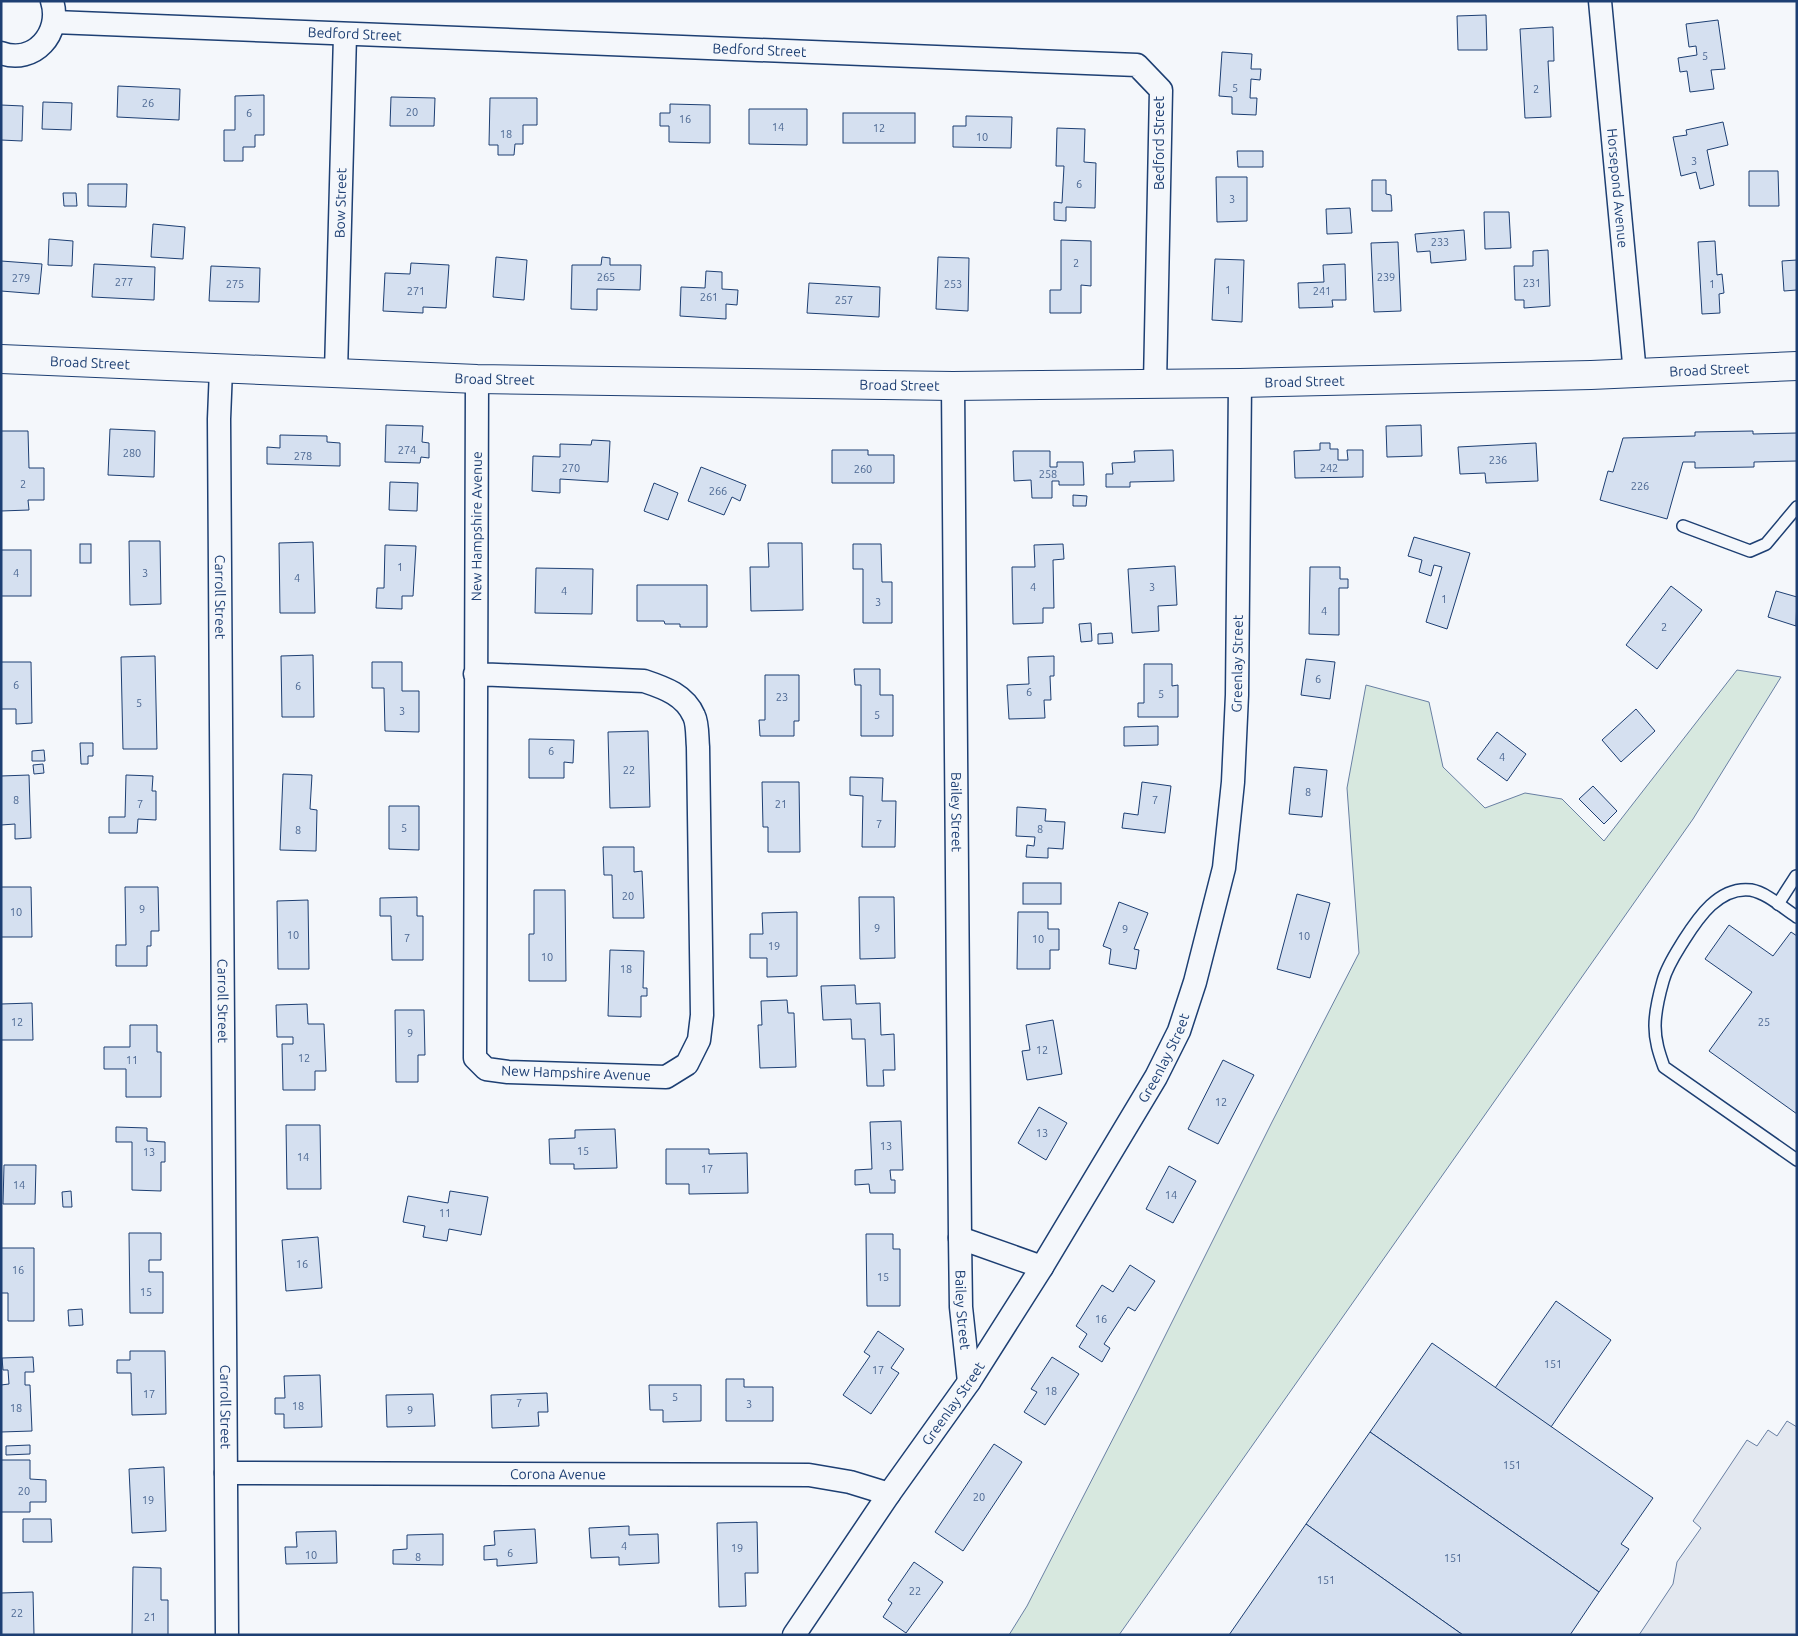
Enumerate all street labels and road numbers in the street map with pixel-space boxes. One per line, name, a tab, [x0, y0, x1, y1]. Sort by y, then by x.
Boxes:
street label: Bedford Street	[307, 24, 403, 44]
street label: Bedford Street	[712, 40, 807, 60]
street label: Bedford Street	[1151, 95, 1167, 190]
street label: Horsepond Avenue	[1604, 128, 1631, 249]
street label: Bow Street	[332, 167, 349, 238]
street label: Broad Street	[50, 353, 131, 372]
street label: Broad Street	[1669, 360, 1750, 380]
street label: Broad Street	[454, 370, 535, 388]
street label: Broad Street	[1264, 373, 1345, 390]
street label: Broad Street	[859, 377, 940, 394]
street label: New Hampshire Avenue	[468, 451, 485, 601]
street label: Carroll Street	[212, 555, 228, 640]
street label: Greenlay Street	[1228, 614, 1246, 713]
street label: Bailey Street	[948, 772, 965, 853]
street label: Carroll Street	[215, 959, 231, 1044]
street label: Greenlay Street	[1134, 1011, 1192, 1106]
street label: New Hampshire Avenue	[501, 1062, 651, 1084]
street label: Bailey Street	[952, 1270, 974, 1351]
street label: Greenlay Street	[918, 1358, 988, 1448]
street label: Carroll Street	[217, 1365, 234, 1450]
street label: Corona Avenue	[510, 1466, 606, 1482]

